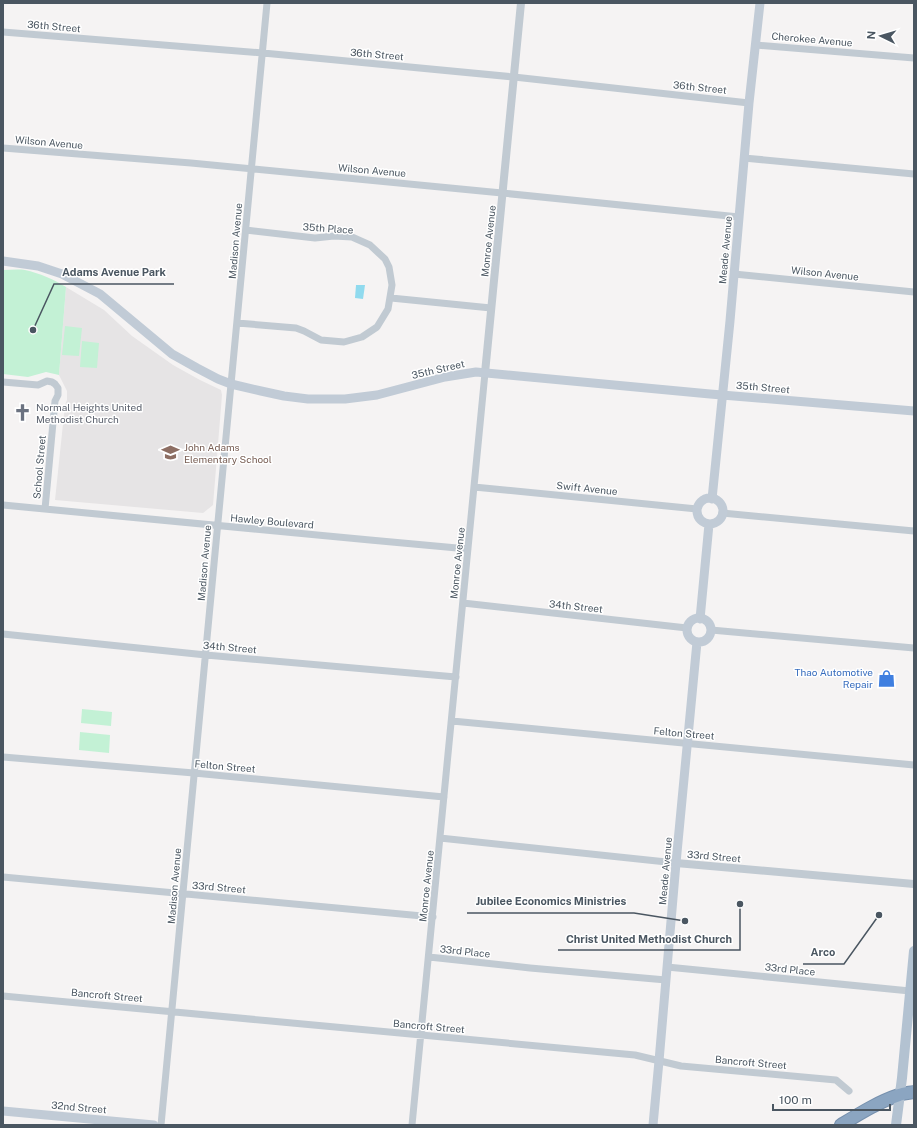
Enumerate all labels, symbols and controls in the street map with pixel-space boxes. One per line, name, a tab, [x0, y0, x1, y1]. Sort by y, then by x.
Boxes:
north arrow	[861, 16, 901, 56]
street label: 36th Street	[27, 18, 81, 34]
street label: Cherokee Avenue	[771, 29, 853, 49]
text: N	[865, 30, 877, 40]
street label: 36th Street	[350, 46, 404, 62]
street label: 36th Street	[673, 78, 727, 96]
street label: Wilson Avenue	[14, 133, 84, 151]
street label: Wilson Avenue	[337, 161, 407, 179]
street label: Madison Avenue	[226, 202, 244, 279]
street label: Monroe Avenue	[478, 204, 498, 277]
street label: Meade Avenue	[716, 215, 734, 285]
street label: 35th Place	[302, 220, 354, 236]
callout: Adams Avenue Park	[54, 261, 174, 284]
street label: Wilson Avenue	[790, 263, 860, 283]
text: Adams Avenue Park	[62, 266, 167, 278]
street label: 35th Street	[410, 357, 466, 381]
street label: 35th Street	[736, 379, 791, 395]
place label: Normal Heights United Methodist Church	[36, 401, 142, 425]
church icon: Normal Heights United Methodist Church	[13, 403, 33, 423]
street label: School Street	[30, 435, 48, 499]
place label: John Adams Elementary School	[184, 441, 272, 465]
school or university icon: John Adams Elementary School	[161, 443, 181, 463]
street label: Swift Avenue	[556, 479, 618, 497]
street label: Hawley Boulevard	[230, 511, 314, 531]
street label: Madison Avenue	[195, 524, 213, 601]
street label: Monroe Avenue	[447, 526, 467, 599]
street label: 34th Street	[549, 597, 604, 615]
street label: 34th Street	[203, 639, 257, 655]
place label: Thao Automotive Repair	[794, 666, 873, 690]
shop icon: Thao Automotive Repair	[876, 668, 896, 688]
street label: Felton Street	[653, 724, 715, 742]
street label: Felton Street	[194, 757, 256, 775]
street label: Meade Avenue	[656, 836, 674, 906]
street label: Madison Avenue	[165, 847, 183, 924]
street label: 33rd Street	[687, 848, 742, 864]
street label: Monroe Avenue	[416, 849, 436, 922]
street label: 33rd Street	[192, 879, 247, 895]
callout: Jubilee Economics Ministries	[467, 890, 634, 913]
text: Jubilee Economics Ministries	[476, 895, 627, 907]
callout: Christ United Methodist Church	[558, 927, 740, 950]
text: Christ United Methodist Church	[566, 933, 732, 945]
callout: Arco	[803, 941, 844, 964]
street label: 33rd Place	[439, 942, 491, 960]
text: Arco	[811, 946, 835, 958]
street label: 33rd Place	[764, 960, 816, 978]
street label: Bancroft Street	[71, 986, 143, 1004]
street label: Bancroft Street	[393, 1017, 465, 1035]
street label: Bancroft Street	[715, 1053, 787, 1071]
scale bar	[773, 1086, 890, 1112]
text: 100 m	[779, 1093, 812, 1107]
street label: 32nd Street	[51, 1099, 107, 1115]

